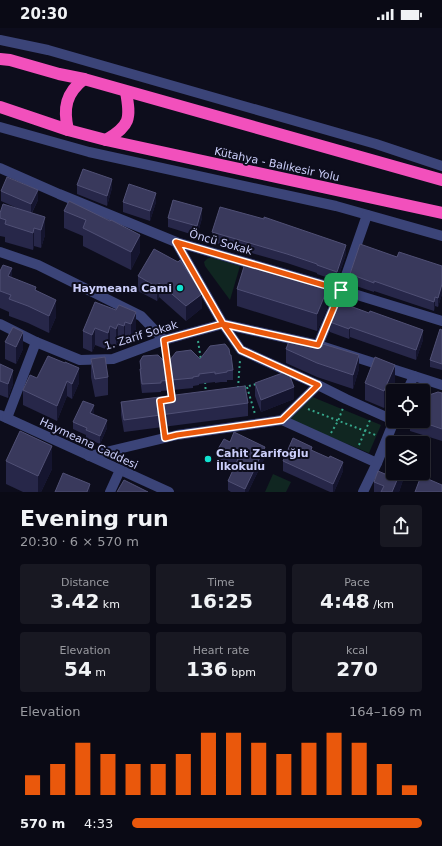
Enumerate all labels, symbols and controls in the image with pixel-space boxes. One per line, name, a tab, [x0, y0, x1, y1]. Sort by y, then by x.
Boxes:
text: 20:30	[20, 5, 68, 23]
street label: Kütahya - Balıkesir Yolu	[213, 145, 341, 184]
street label: Öncü Sokak	[188, 227, 255, 258]
pin	[324, 273, 358, 307]
icon: arrive	[330, 279, 352, 301]
place label: Haymeana Cami	[72, 282, 172, 295]
marker: Haymeana Cami	[175, 283, 185, 293]
street label: 1. Zarif Sokak	[103, 318, 180, 353]
map controls	[386, 384, 430, 480]
button: locate	[386, 384, 430, 428]
street label: Haymeana Caddesi	[38, 415, 140, 472]
button: layers	[386, 436, 430, 480]
place label: Cahit Zarifoğlu İlkokulu	[216, 447, 309, 473]
marker: Cahit Zarifoğlu İlkokulu	[203, 454, 213, 464]
button: share	[380, 505, 422, 547]
text: Evening run	[20, 506, 169, 531]
text: 20:30 · 6 × 570 m	[20, 534, 139, 549]
text: Distance	[61, 576, 109, 589]
text: Time	[208, 576, 234, 589]
text: Pace	[344, 576, 370, 589]
text: 3.42	[50, 589, 99, 613]
text: 16:25	[189, 589, 253, 613]
text: 4:48	[320, 589, 370, 613]
text: km	[99, 598, 120, 611]
text: /km	[370, 598, 394, 611]
text: Elevation	[59, 644, 111, 657]
text: Heart rate	[193, 644, 249, 657]
text: kcal	[346, 644, 368, 657]
text: 54	[64, 657, 92, 681]
text: 136	[186, 657, 228, 681]
text: 270	[336, 657, 378, 681]
text: m	[92, 666, 106, 679]
text: bpm	[228, 666, 256, 679]
text: Elevation	[20, 704, 80, 719]
text: 164–169 m	[349, 704, 422, 719]
text: 570 m	[20, 816, 65, 831]
text: 4:33	[84, 816, 113, 831]

